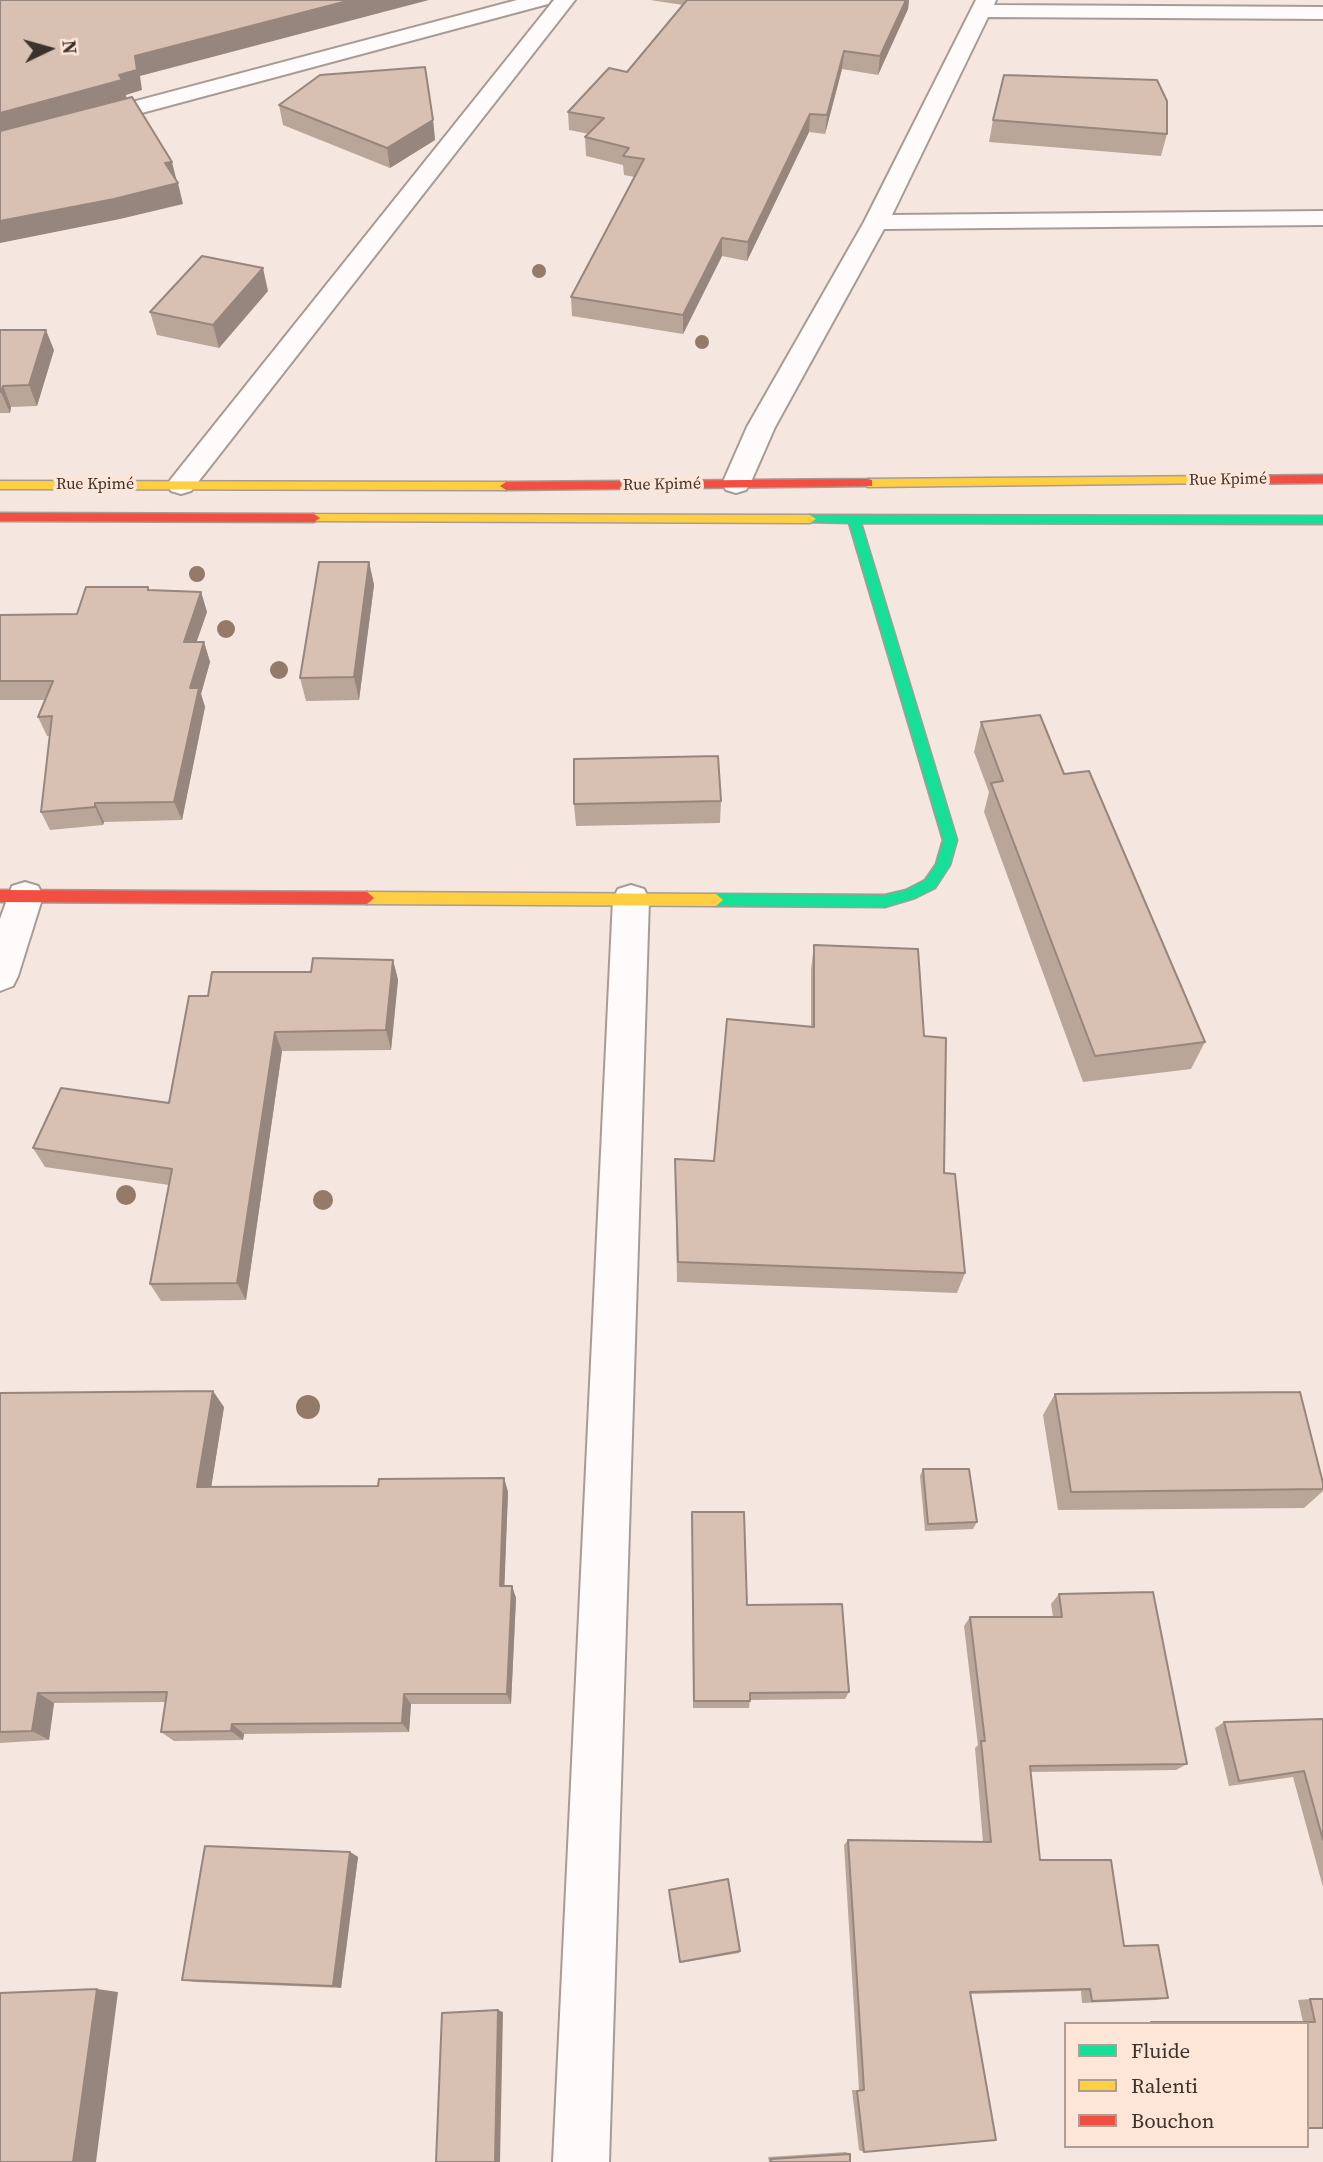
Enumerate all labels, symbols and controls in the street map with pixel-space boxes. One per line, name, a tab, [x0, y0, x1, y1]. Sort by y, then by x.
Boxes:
north arrow	[14, 14, 84, 84]
text: N	[56, 39, 83, 55]
street label: Rue Kpimé	[1189, 470, 1267, 490]
street label: Rue Kpimé	[56, 475, 134, 495]
street label: Rue Kpimé	[623, 475, 701, 495]
legend	[1064, 2022, 1309, 2148]
text: Fluide	[1131, 2036, 1190, 2065]
text: Ralenti	[1131, 2071, 1198, 2100]
text: Bouchon	[1131, 2106, 1214, 2135]

